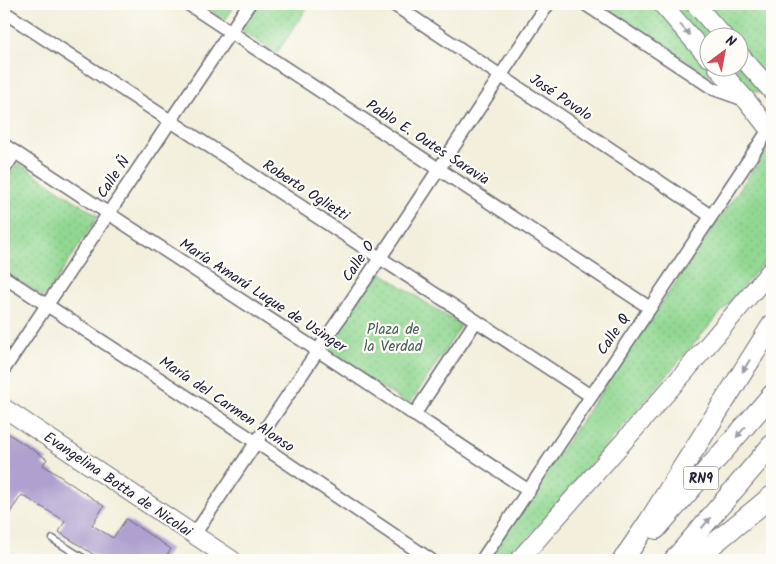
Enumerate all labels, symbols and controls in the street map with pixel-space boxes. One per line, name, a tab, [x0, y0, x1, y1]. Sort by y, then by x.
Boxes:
one-way arrow	[679, 24, 691, 36]
north arrow	[698, 28, 748, 78]
text: N	[721, 30, 740, 54]
street label: José Povolo	[524, 68, 597, 128]
street label: Pablo E. Outes Saravia	[361, 94, 494, 192]
street label: Calle Ñ	[91, 152, 137, 203]
street label: Roberto Oglietti	[257, 154, 355, 229]
street label: María Amarú Luque de Usinger	[174, 233, 352, 360]
street label: Calle O	[336, 236, 381, 287]
street label: Calle Q	[591, 309, 637, 360]
park label: Plaza de la Verdad	[364, 318, 423, 359]
street label: María del Carmen Alonso	[154, 350, 299, 459]
one-way arrow	[742, 360, 751, 373]
one-way arrow	[735, 425, 746, 438]
street label: Evangelina Botta de Nicolai	[38, 426, 198, 545]
road number: RN9	[684, 466, 718, 489]
one-way arrow	[700, 517, 711, 529]

